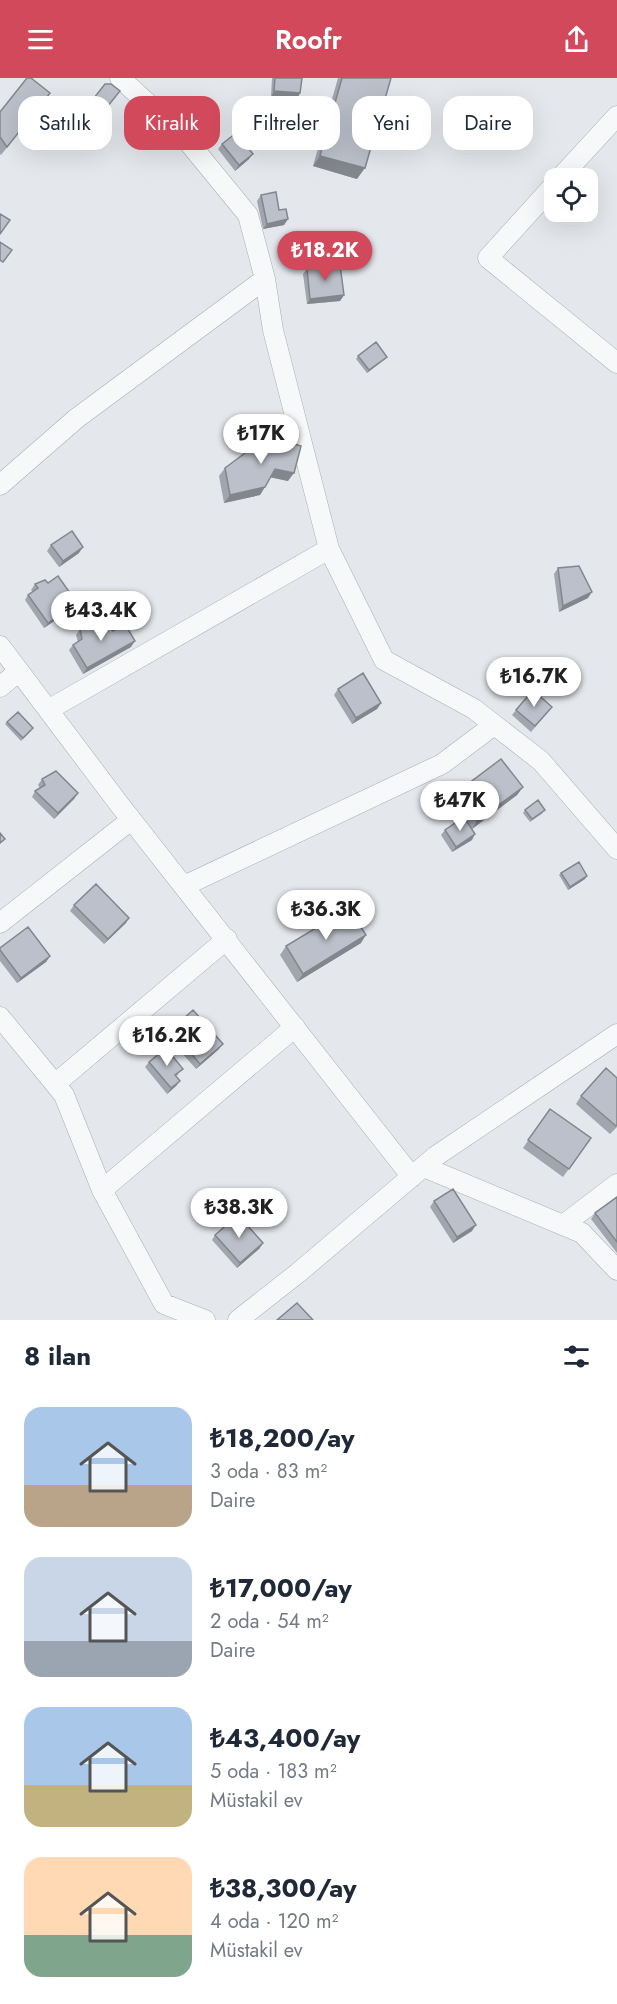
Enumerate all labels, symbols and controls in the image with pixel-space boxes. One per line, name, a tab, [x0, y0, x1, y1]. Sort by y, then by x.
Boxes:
text: Roofr	[275, 20, 342, 59]
icon: menu	[24, 23, 57, 56]
icon: share	[560, 23, 593, 56]
chip: Satılık	[18, 96, 112, 150]
chip: Kiralık	[124, 96, 220, 150]
chip: Filtreler	[232, 96, 340, 150]
chip: Yeni	[352, 96, 431, 150]
chip: Daire	[443, 96, 533, 150]
map controls	[544, 168, 598, 222]
button: locate	[544, 168, 598, 222]
pin: ₺18.2K	[276, 231, 374, 282]
text: ₺18.2K	[291, 236, 359, 265]
pin: ₺17K	[225, 414, 297, 465]
text: ₺17K	[237, 419, 285, 448]
pin: ₺43.4K	[52, 591, 150, 642]
text: ₺43.4K	[65, 596, 137, 625]
pin: ₺16.7K	[485, 657, 583, 708]
text: ₺16.7K	[500, 662, 568, 691]
pin: ₺47K	[424, 781, 496, 832]
text: ₺47K	[434, 786, 486, 815]
pin: ₺36.3K	[277, 890, 375, 941]
text: ₺36.3K	[291, 895, 361, 924]
pin: ₺16.2K	[118, 1016, 216, 1067]
text: ₺16.2K	[133, 1021, 201, 1050]
pin: ₺38.3K	[190, 1188, 288, 1239]
text: ₺38.3K	[205, 1193, 273, 1222]
text: 8 ilan	[24, 1337, 91, 1375]
icon: filters	[560, 1340, 593, 1373]
text: ₺18,200/ay	[210, 1419, 355, 1457]
icon: home	[72, 1431, 144, 1503]
text: 3 oda · 83 m²	[210, 1457, 327, 1486]
text: Daire	[210, 1486, 255, 1515]
text: ₺17,000/ay	[210, 1569, 352, 1607]
icon: home	[72, 1581, 144, 1653]
text: 2 oda · 54 m²	[210, 1607, 329, 1636]
text: Daire	[210, 1636, 255, 1665]
text: ₺43,400/ay	[210, 1719, 360, 1757]
icon: home	[72, 1731, 144, 1803]
text: 5 oda · 183 m²	[210, 1757, 337, 1786]
text: Müstakil ev	[210, 1786, 303, 1815]
text: ₺38,300/ay	[210, 1869, 357, 1907]
icon: home	[72, 1881, 144, 1953]
text: 4 oda · 120 m²	[210, 1907, 339, 1936]
text: Müstakil ev	[210, 1936, 303, 1965]

